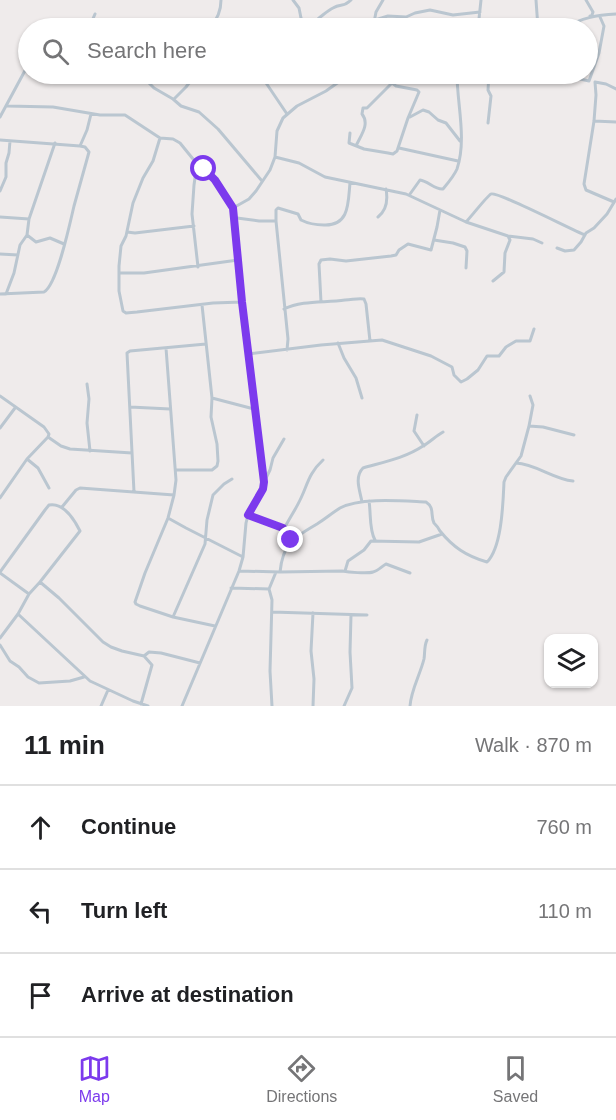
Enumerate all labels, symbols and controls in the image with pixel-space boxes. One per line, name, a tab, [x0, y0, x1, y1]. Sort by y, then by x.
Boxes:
search box	[18, 18, 598, 84]
icon: search	[39, 35, 72, 68]
text: Search here	[87, 38, 207, 63]
route start	[190, 155, 216, 181]
route end	[277, 526, 303, 552]
map controls	[544, 634, 598, 688]
button: layers	[544, 634, 598, 688]
text: 11 min	[24, 730, 105, 760]
text: Walk · 870 m	[475, 734, 592, 756]
icon: ahead	[24, 811, 57, 844]
text: Continue	[81, 814, 176, 839]
text: 760 m	[536, 816, 592, 838]
icon: left	[24, 895, 57, 928]
text: Turn left	[81, 898, 167, 923]
text: 110 m	[538, 900, 592, 922]
icon: arrive	[24, 979, 57, 1012]
text: Arrive at destination	[81, 982, 294, 1007]
tab: Map	[78, 1052, 111, 1106]
tab: Directions	[266, 1052, 337, 1106]
tab: Saved	[493, 1052, 538, 1106]

